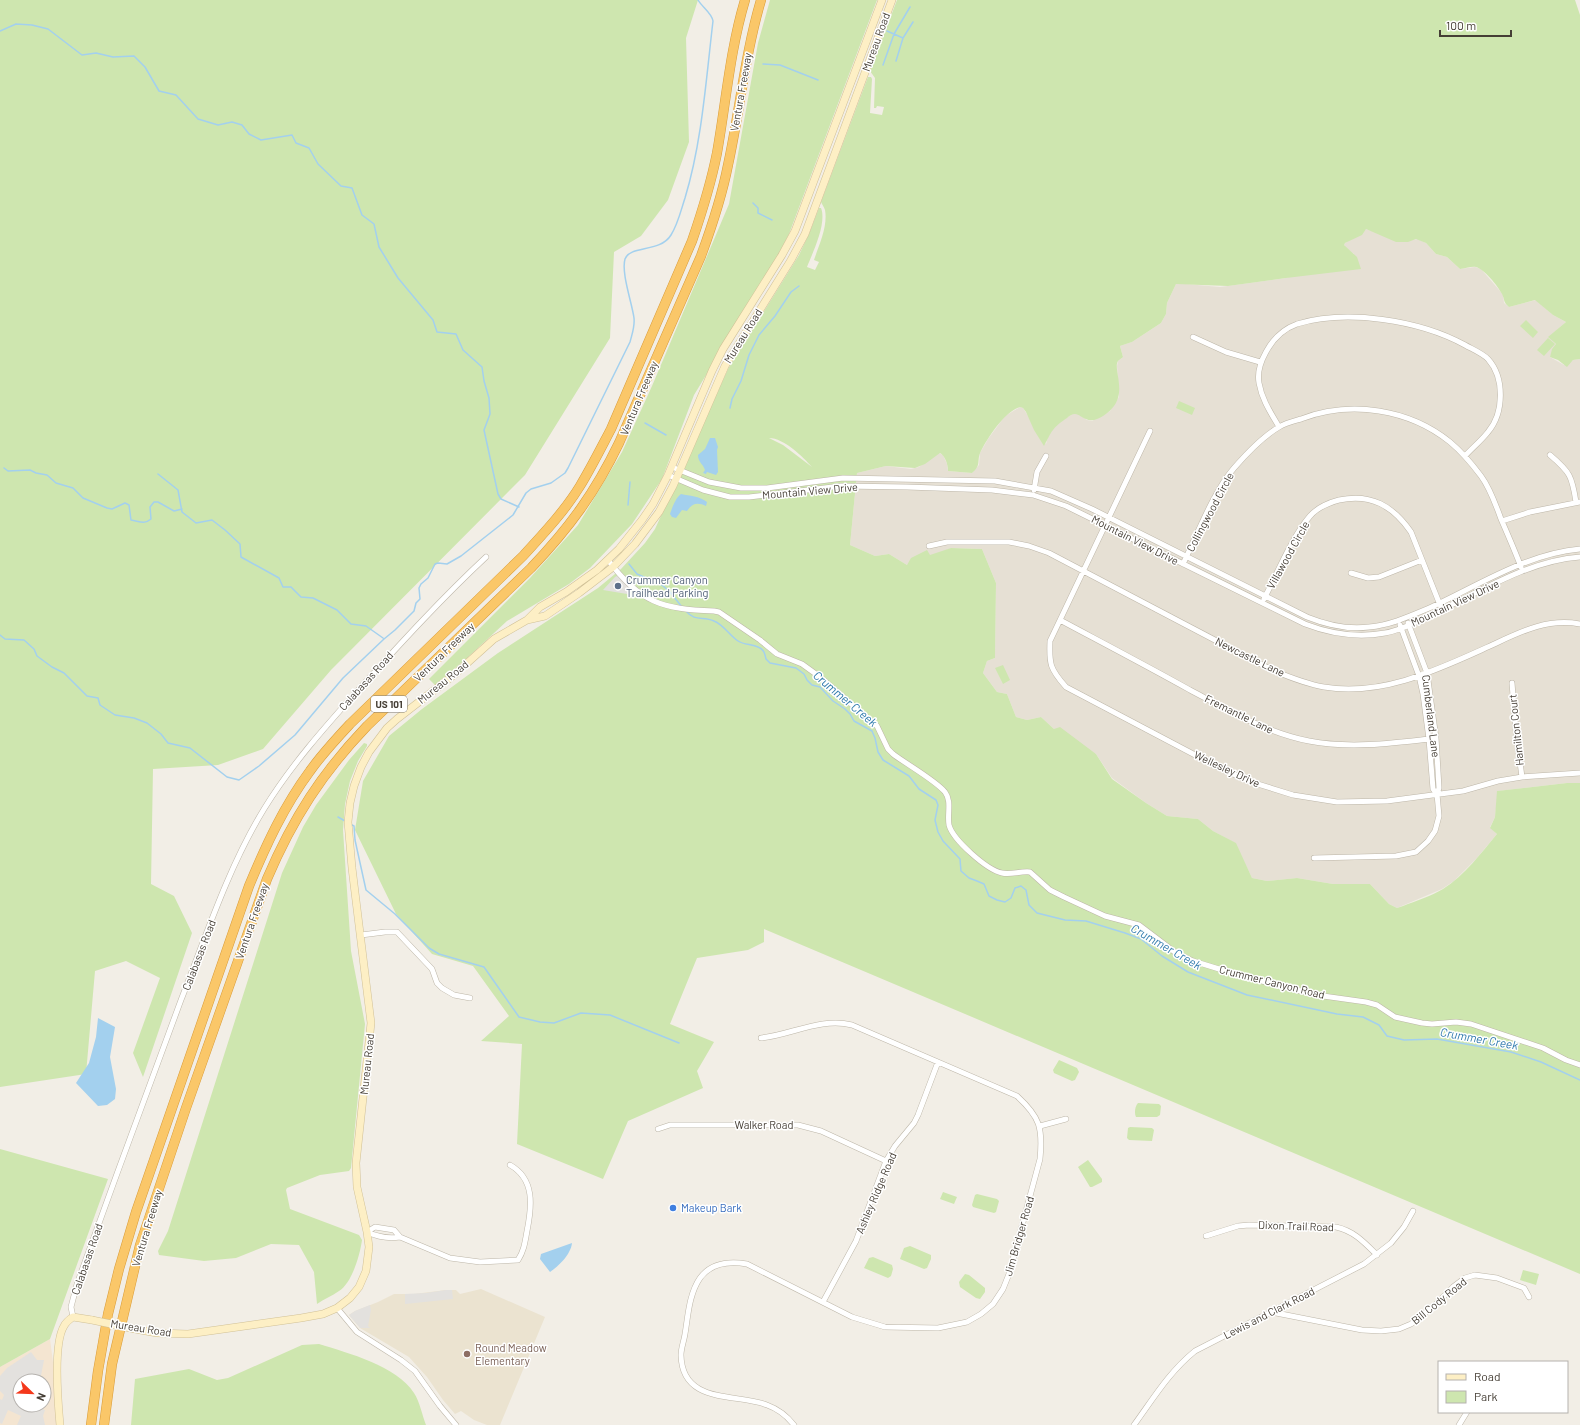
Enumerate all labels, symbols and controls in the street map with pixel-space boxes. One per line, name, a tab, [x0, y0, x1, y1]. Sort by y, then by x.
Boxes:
street label: Mureau Road	[859, 11, 892, 73]
scale bar	[1440, 12, 1511, 38]
text: 100 m	[1446, 18, 1476, 32]
street label: Ventura Freeway	[727, 52, 754, 132]
street label: Mureau Road	[721, 306, 764, 365]
street label: Ventura Freeway	[617, 359, 660, 437]
street label: Collingwood Circle	[1183, 470, 1236, 554]
street label: Mountain View Drive	[762, 480, 858, 501]
street label: Mountain View Drive	[1090, 512, 1181, 567]
street label: Villawood Circle	[1264, 519, 1312, 591]
place label: Crummer Canyon Trailhead Parking	[626, 573, 708, 599]
street label: Mountain View Drive	[1409, 576, 1501, 629]
marker: Crummer Canyon Trailhead Parking	[613, 581, 623, 591]
street label: Ventura Freeway	[411, 619, 477, 684]
street label: Newcastle Lane	[1213, 634, 1287, 679]
street label: Calabasas Road	[336, 649, 395, 713]
street label: Mureau Road	[415, 657, 471, 706]
water label: Crummer Creek	[811, 667, 881, 729]
street label: Cumberland Lane	[1420, 674, 1443, 758]
street label: Fremantle Lane	[1203, 691, 1276, 736]
street label: Hamilton Court	[1505, 694, 1526, 767]
road number: US 101	[371, 696, 407, 712]
street label: Wellesley Drive	[1192, 748, 1262, 790]
street label: Ventura Freeway	[232, 881, 271, 961]
street label: Calabasas Road	[179, 918, 218, 992]
water label: Crummer Creek	[1129, 920, 1204, 972]
street label: Crummer Canyon Road	[1218, 962, 1326, 1001]
water label: Crummer Creek	[1439, 1024, 1519, 1052]
street label: Mureau Road	[357, 1033, 376, 1095]
street label: Walker Road	[735, 1118, 793, 1131]
street label: Ashley Ridge Road	[853, 1150, 899, 1235]
street label: Ventura Freeway	[129, 1188, 164, 1268]
street label: Jim Bridger Road	[1001, 1194, 1036, 1277]
place label: Makeup Bark	[681, 1201, 742, 1214]
marker: Makeup Bark	[668, 1203, 678, 1213]
street label: Dixon Trail Road	[1258, 1218, 1334, 1233]
street label: Calabasas Road	[68, 1221, 105, 1296]
street label: Bill Cody Road	[1408, 1274, 1469, 1327]
street label: Lewis and Clark Road	[1221, 1284, 1317, 1341]
street label: Mureau Road	[110, 1316, 172, 1339]
place label: Round Meadow Elementary	[475, 1341, 547, 1367]
marker: Round Meadow Elementary	[462, 1349, 472, 1359]
legend	[1438, 1361, 1568, 1413]
text: Road	[1474, 1369, 1501, 1383]
north arrow	[12, 1373, 52, 1413]
text: Park	[1474, 1389, 1498, 1403]
text: N	[34, 1391, 49, 1403]

